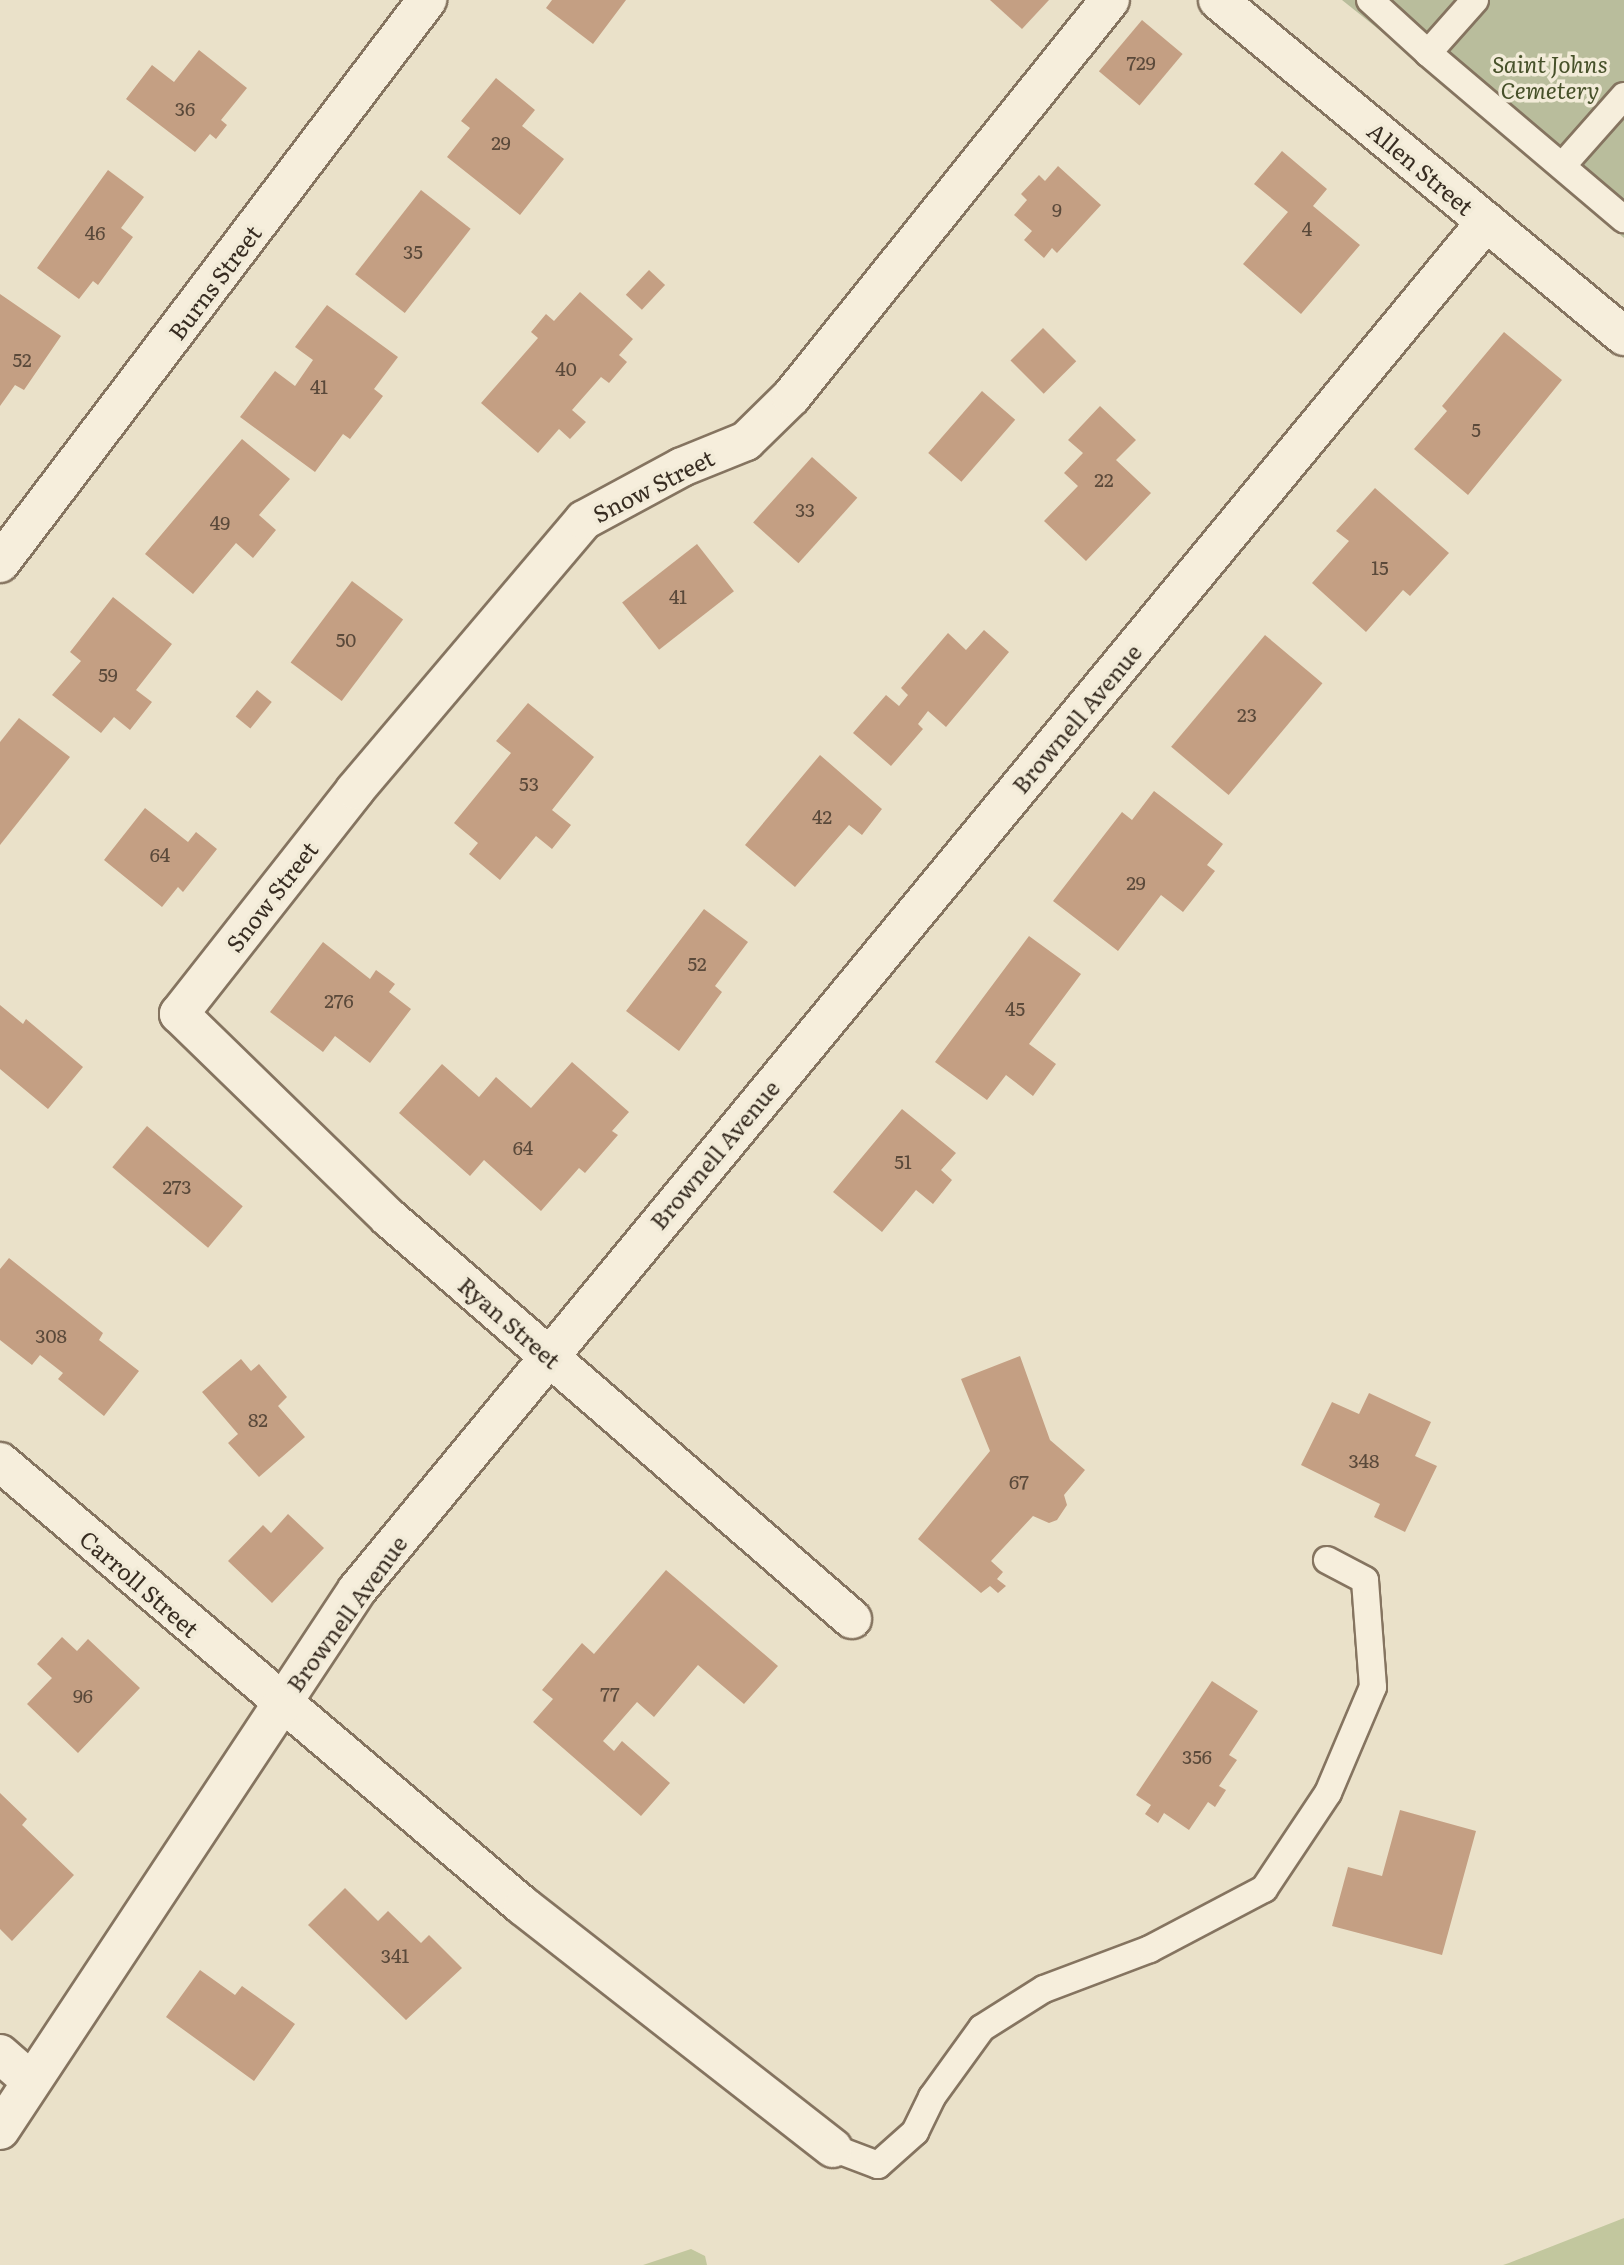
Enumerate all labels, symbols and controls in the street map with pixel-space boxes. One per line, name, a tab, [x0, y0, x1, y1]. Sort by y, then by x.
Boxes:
park label: Saint Johns Cemetery	[1492, 49, 1608, 103]
house number: 729	[1126, 52, 1156, 74]
house number: 36	[175, 98, 195, 120]
street label: Allen Street	[1363, 116, 1479, 220]
house number: 29	[491, 132, 511, 154]
house number: 9	[1052, 199, 1062, 221]
house number: 4	[1302, 218, 1312, 240]
street label: Burns Street	[162, 219, 266, 345]
house number: 46	[85, 222, 105, 244]
house number: 35	[403, 241, 423, 263]
house number: 52	[12, 349, 32, 371]
house number: 40	[555, 358, 577, 380]
house number: 41	[310, 376, 328, 398]
house number: 5	[1471, 419, 1481, 441]
street label: Snow Street	[588, 443, 718, 527]
house number: 22	[1094, 469, 1114, 491]
house number: 33	[795, 499, 815, 521]
house number: 49	[210, 512, 230, 534]
house number: 15	[1371, 557, 1389, 579]
house number: 41	[669, 586, 687, 608]
house number: 50	[336, 629, 356, 651]
street label: Brownell Avenue	[1006, 638, 1146, 798]
house number: 59	[98, 664, 118, 686]
house number: 23	[1237, 704, 1257, 726]
house number: 53	[519, 773, 539, 795]
house number: 42	[812, 806, 832, 828]
street label: Snow Street	[219, 835, 323, 957]
house number: 64	[150, 844, 170, 866]
house number: 29	[1126, 872, 1146, 894]
house number: 52	[687, 953, 707, 975]
house number: 276	[324, 990, 354, 1012]
house number: 45	[1005, 998, 1025, 1020]
street label: Brownell Avenue	[644, 1074, 784, 1234]
house number: 64	[513, 1137, 533, 1159]
house number: 51	[894, 1151, 912, 1173]
house number: 273	[162, 1176, 192, 1198]
street label: Ryan Street	[454, 1270, 566, 1374]
house number: 308	[35, 1325, 67, 1347]
house number: 82	[248, 1409, 268, 1431]
house number: 348	[1348, 1450, 1380, 1472]
house number: 67	[1009, 1471, 1029, 1493]
street label: Carroll Street	[75, 1524, 205, 1642]
street label: Brownell Avenue	[280, 1530, 412, 1696]
house number: 77	[600, 1683, 620, 1705]
house number: 96	[73, 1685, 93, 1707]
house number: 356	[1182, 1746, 1212, 1768]
house number: 341	[381, 1945, 409, 1967]

